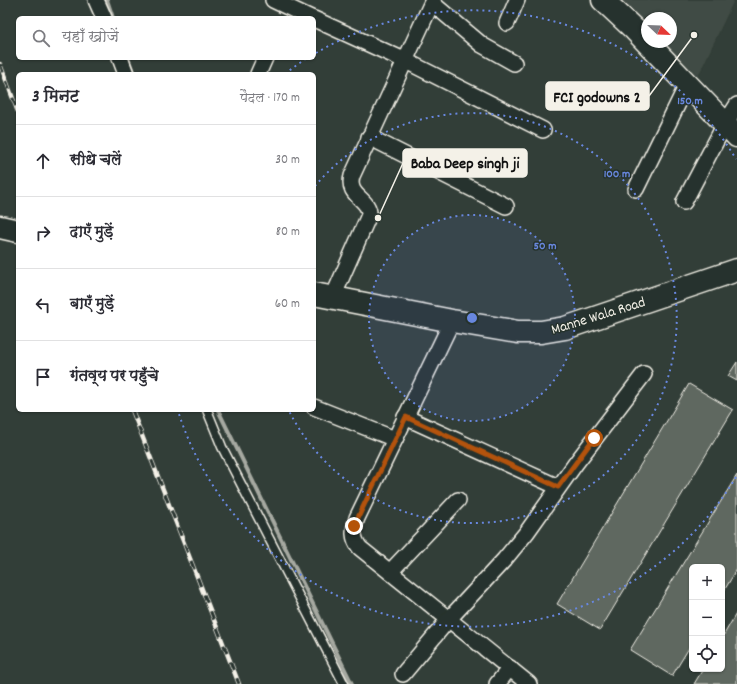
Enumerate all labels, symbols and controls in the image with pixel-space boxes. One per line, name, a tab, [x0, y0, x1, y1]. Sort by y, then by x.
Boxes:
north arrow	[641, 12, 677, 48]
search box	[16, 16, 316, 60]
icon: search	[30, 27, 52, 49]
text: यहाँ खोजें	[62, 27, 119, 49]
callout: FCI godowns 2	[546, 82, 649, 110]
text: 3 मिनट	[32, 86, 79, 110]
text: FCI godowns 2	[553, 87, 641, 110]
text: पैदल · 170 m	[240, 89, 300, 108]
text: 150 m	[677, 93, 703, 110]
callout: Baba Deep singh ji	[403, 149, 527, 177]
icon: ahead	[32, 150, 54, 172]
text: सीधे चलें	[70, 150, 121, 172]
text: 30 m	[275, 151, 300, 170]
text: Baba Deep singh ji	[411, 153, 519, 176]
text: 100 m	[604, 166, 630, 183]
icon: right	[32, 222, 54, 244]
text: दाएँ मुड़ें	[70, 222, 113, 244]
text: 80 m	[276, 223, 300, 242]
text: 50 m	[533, 238, 557, 255]
street label: Manne Wala Road	[549, 292, 648, 342]
icon: left	[32, 294, 54, 316]
text: बाएँ मुड़ें	[70, 294, 114, 316]
text: 60 m	[275, 295, 300, 314]
centre of rings	[465, 311, 479, 325]
icon: arrive	[32, 366, 54, 388]
text: गंतव्य पर पहुँचे	[70, 366, 159, 388]
route start	[585, 429, 603, 447]
route end	[345, 517, 363, 535]
map controls	[689, 564, 725, 672]
button: +	[689, 564, 725, 600]
button: −	[689, 600, 725, 636]
button: locate	[689, 636, 725, 672]

